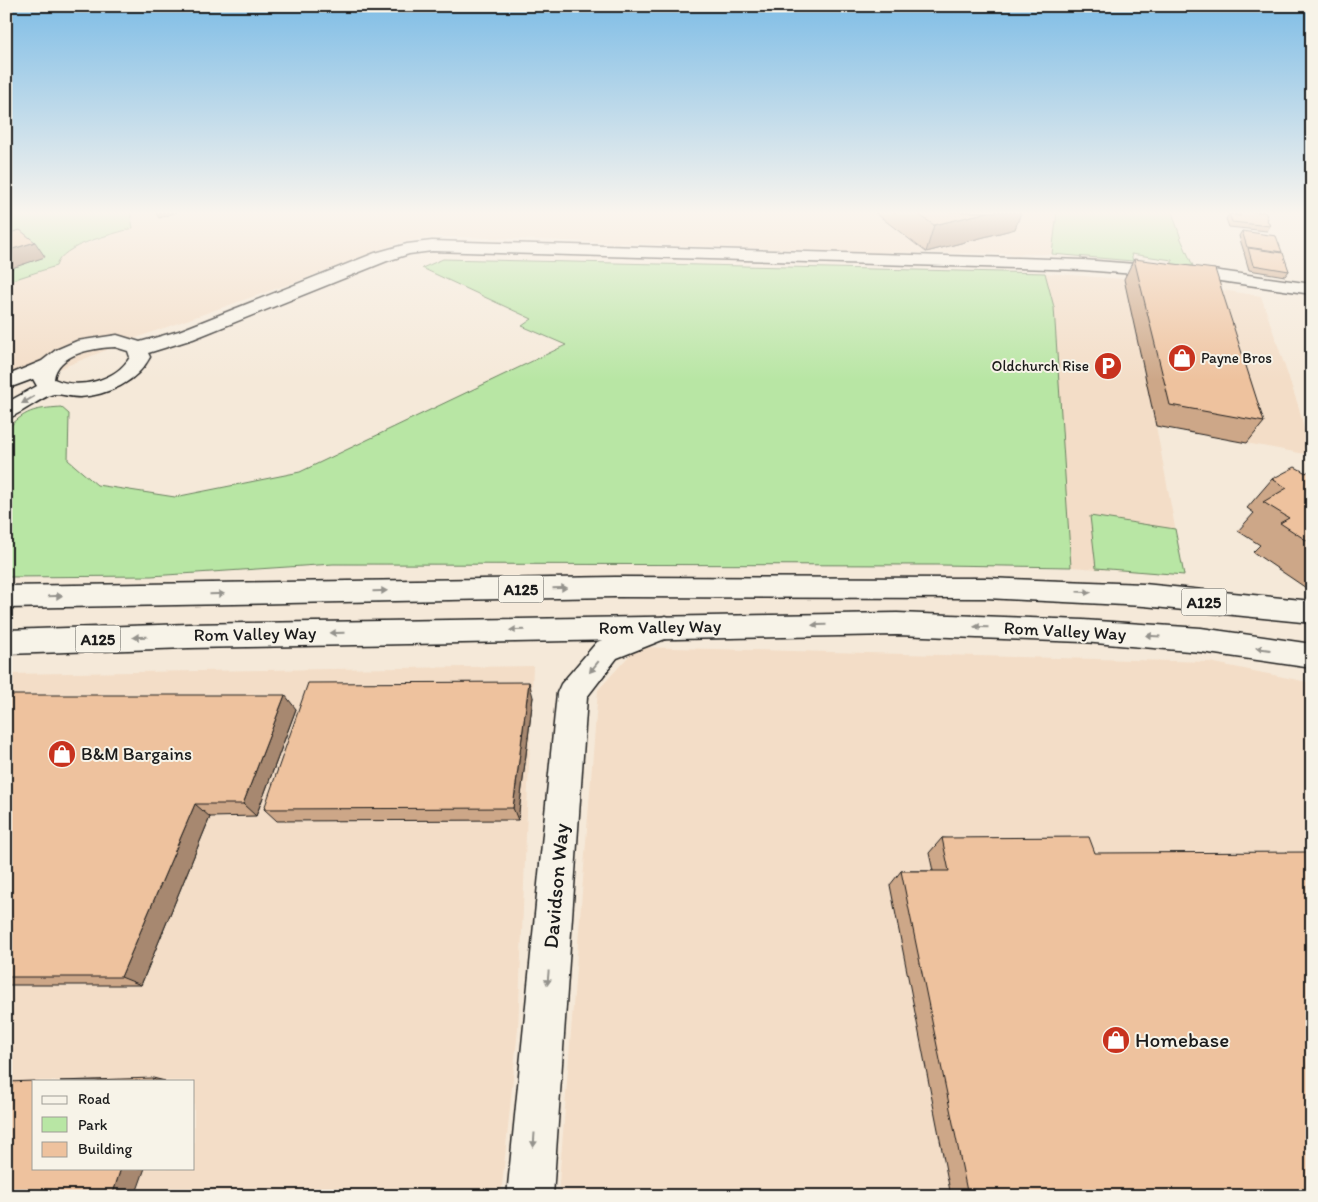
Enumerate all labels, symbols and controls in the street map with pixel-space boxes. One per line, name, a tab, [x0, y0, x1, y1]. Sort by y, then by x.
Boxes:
shop icon: Payne Bros	[1167, 343, 1197, 373]
place label: Payne Bros	[1201, 349, 1272, 367]
parking icon: Oldchurch Rise	[1093, 351, 1123, 381]
place label: Oldchurch Rise	[992, 357, 1089, 375]
one-way arrow	[22, 395, 35, 404]
road number: A125	[498, 576, 544, 602]
one-way arrow	[552, 584, 568, 592]
one-way arrow	[372, 587, 388, 595]
road number: A125	[1182, 588, 1226, 616]
one-way arrow	[1076, 589, 1092, 597]
one-way arrow	[210, 590, 226, 598]
one-way arrow	[47, 592, 63, 600]
street label: Rom Valley Way	[599, 615, 722, 639]
street label: Rom Valley Way	[1003, 617, 1127, 645]
one-way arrow	[811, 621, 827, 629]
street label: Rom Valley Way	[194, 622, 317, 646]
one-way arrow	[973, 623, 989, 631]
road number: A125	[76, 626, 120, 652]
one-way arrow	[508, 626, 524, 634]
one-way arrow	[328, 629, 344, 637]
one-way arrow	[1144, 632, 1160, 640]
one-way arrow	[132, 634, 148, 642]
one-way arrow	[1255, 645, 1271, 653]
one-way arrow	[588, 660, 599, 673]
shop icon: B&M Bargains	[47, 739, 77, 769]
place label: B&M Bargains	[81, 743, 192, 765]
street label: Davidson Way	[538, 822, 573, 950]
one-way arrow	[543, 970, 551, 986]
shop icon: Homebase	[1101, 1025, 1131, 1055]
place label: Homebase	[1135, 1027, 1229, 1052]
legend	[32, 1080, 195, 1170]
text: Road	[78, 1090, 111, 1108]
text: Park	[78, 1116, 108, 1134]
one-way arrow	[530, 1132, 538, 1148]
text: Building	[78, 1140, 132, 1158]

